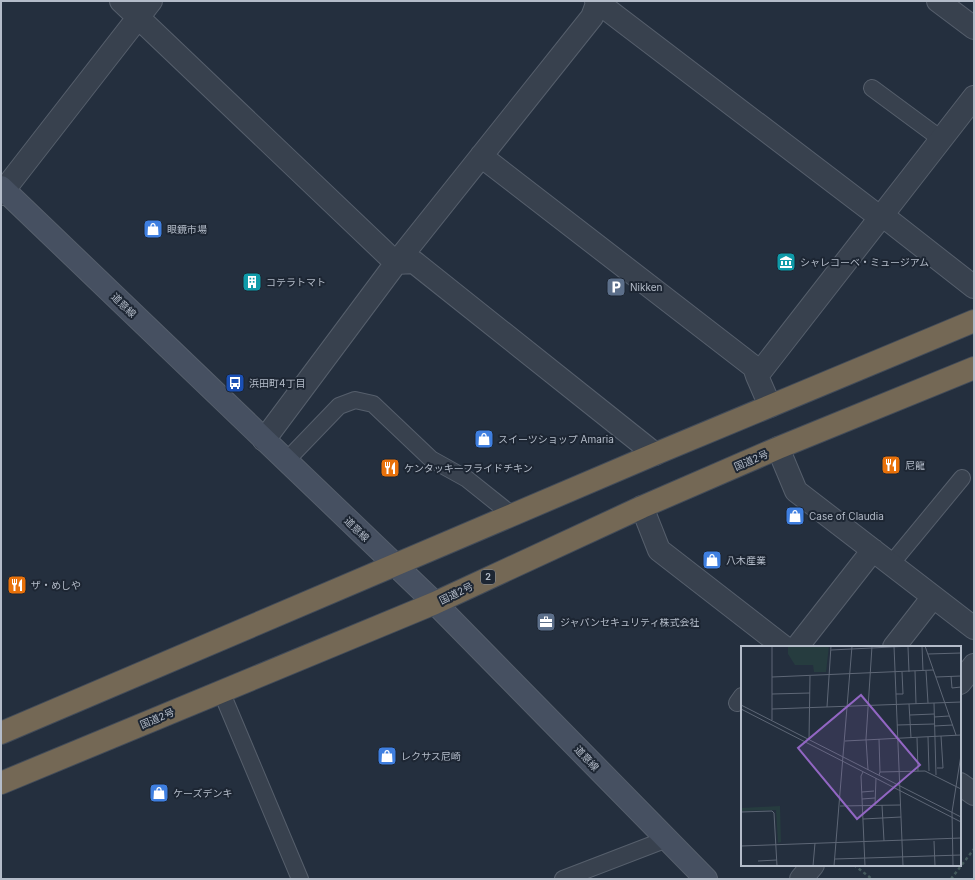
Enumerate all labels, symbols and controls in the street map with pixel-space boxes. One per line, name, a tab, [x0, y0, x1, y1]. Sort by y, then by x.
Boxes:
shop icon: 眼鏡市場	[142, 218, 164, 240]
place label: 眼鏡市場	[167, 223, 207, 235]
museum icon: シャレコーベ・ミュージアム	[775, 251, 797, 273]
place label: シャレコーベ・ミュージアム	[800, 256, 929, 268]
building icon: コテラトマト	[241, 271, 263, 293]
place label: コテラトマト	[266, 276, 326, 288]
parking icon: Nikken	[605, 276, 627, 298]
place label: Nikken	[630, 281, 663, 293]
street label: 道意線	[109, 290, 139, 320]
bus stop icon: 浜田町4丁目	[224, 372, 246, 394]
place label: 浜田町4丁目	[249, 377, 305, 389]
shop icon: スイーツショップ Amaria	[473, 428, 495, 450]
place label: スイーツショップ Amaria	[498, 433, 614, 445]
street label: 国道2号	[732, 447, 770, 473]
restaurant icon: 尼龍	[880, 454, 902, 476]
restaurant icon: ケンタッキーフライドチキン	[379, 457, 401, 479]
place label: 尼龍	[905, 459, 925, 471]
place label: ケンタッキーフライドチキン	[404, 462, 533, 474]
shop icon: Case of Claudia	[784, 505, 806, 527]
place label: Case of Claudia	[809, 510, 884, 522]
street label: 道意線	[342, 514, 372, 544]
shop icon: 八木産業	[701, 549, 723, 571]
place label: 八木産業	[726, 554, 766, 566]
road number: 2	[481, 570, 495, 584]
restaurant icon: ザ・めしや	[6, 574, 28, 596]
place label: ザ・めしや	[31, 579, 81, 591]
street label: 国道2号	[437, 580, 475, 606]
office icon: ジャパンセキュリティ株式会社	[535, 611, 557, 633]
place label: ジャパンセキュリティ株式会社	[560, 616, 699, 628]
inset map	[741, 646, 961, 866]
street label: 国道2号	[138, 705, 176, 731]
street label: 道意線	[572, 743, 602, 773]
shop icon: レクサス尼崎	[376, 745, 398, 767]
place label: レクサス尼崎	[401, 750, 461, 762]
shop icon: ケーズデンキ	[148, 782, 170, 804]
place label: ケーズデンキ	[173, 787, 233, 799]

